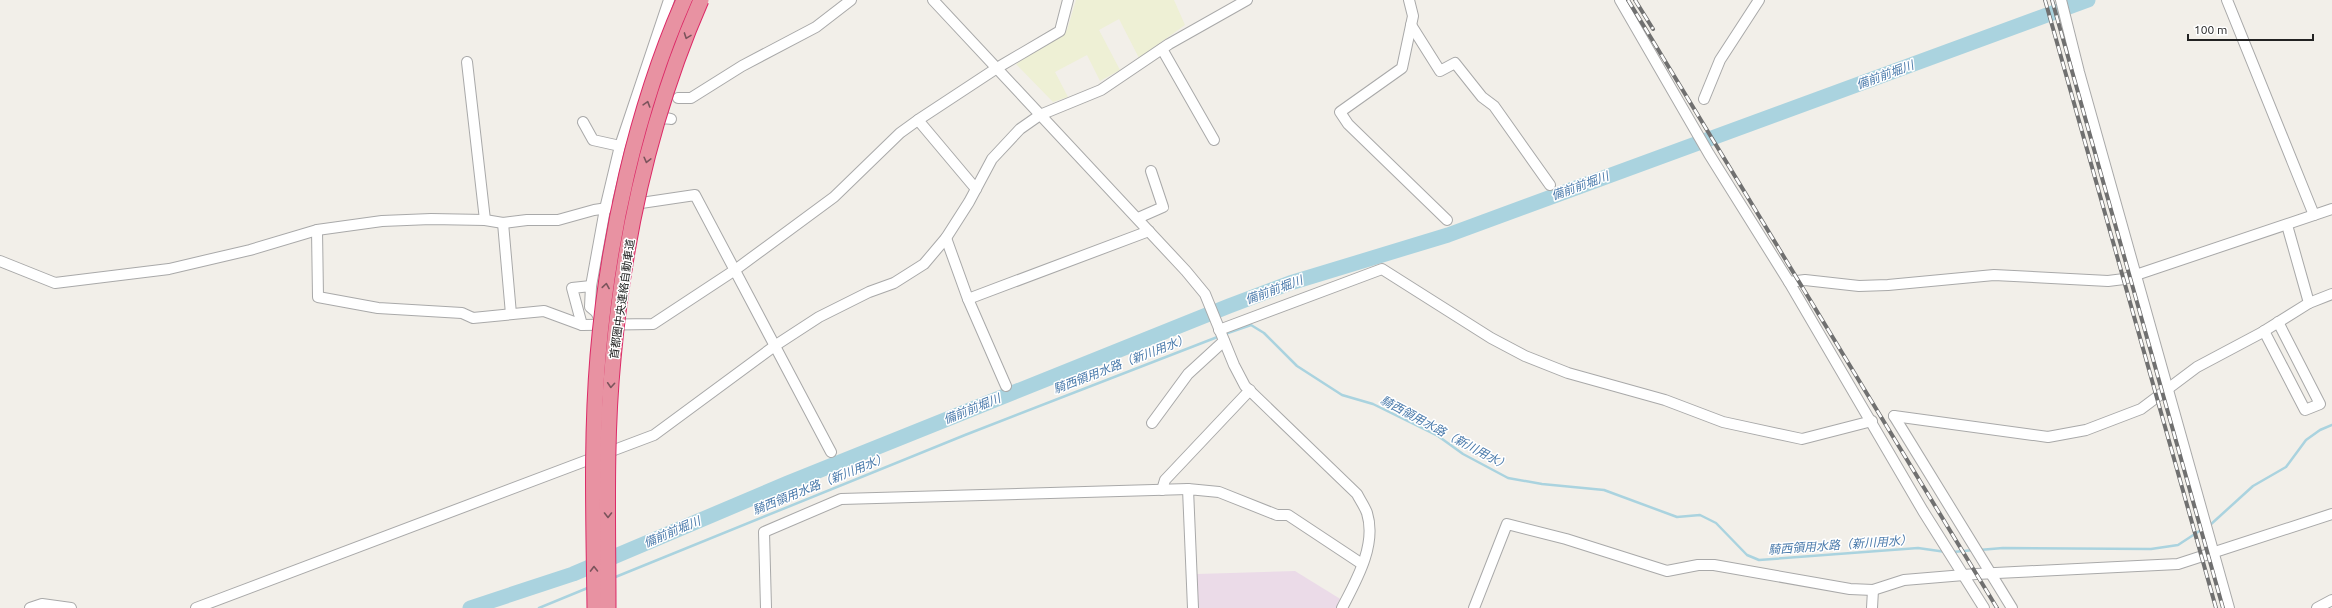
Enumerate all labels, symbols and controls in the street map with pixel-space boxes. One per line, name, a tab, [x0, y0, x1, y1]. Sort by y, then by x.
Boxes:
scale bar	[2188, 16, 2313, 42]
text: 100 m	[2194, 23, 2227, 36]
one-way arrow	[683, 33, 691, 40]
water label: 備前前堀川	[1854, 57, 1917, 91]
one-way arrow	[642, 101, 651, 108]
one-way arrow	[644, 157, 652, 163]
water label: 備前前堀川	[1549, 168, 1612, 202]
street label: 首都圏中央連絡自動車道	[608, 238, 636, 360]
water label: 備前前堀川	[1243, 272, 1306, 306]
one-way arrow	[601, 283, 610, 289]
water label: 騎西領用水路（新川用水）	[1051, 332, 1190, 395]
one-way arrow	[607, 382, 616, 388]
water label: 備前前堀川	[942, 391, 1004, 426]
water label: 騎西領用水路（新川用水）	[1379, 393, 1512, 472]
water label: 騎西領用水路（新川用水）	[751, 451, 889, 517]
one-way arrow	[604, 512, 612, 518]
water label: 備前前堀川	[642, 513, 704, 549]
water label: 騎西領用水路（新川用水）	[1768, 533, 1912, 556]
one-way arrow	[590, 566, 598, 572]

